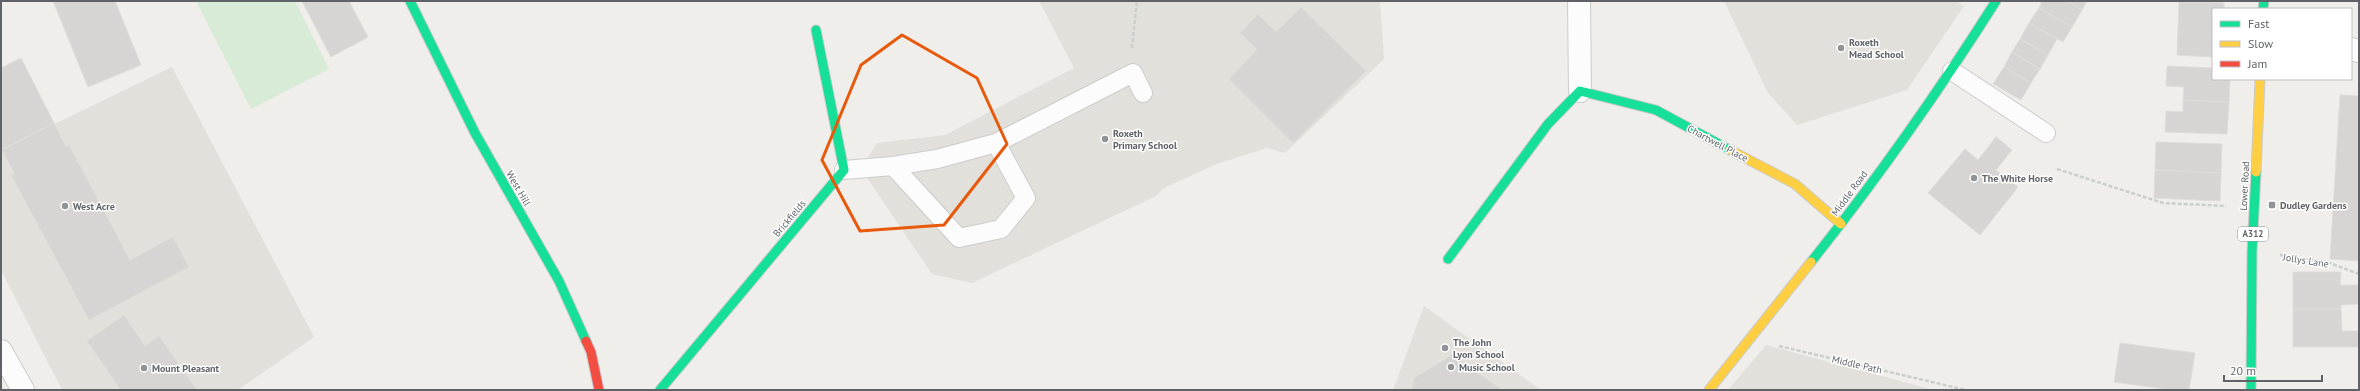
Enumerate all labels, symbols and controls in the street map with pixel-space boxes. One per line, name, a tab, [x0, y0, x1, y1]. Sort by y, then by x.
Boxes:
legend	[2212, 8, 2352, 80]
text: Fast	[2248, 16, 2269, 31]
place label: Roxeth Mead School	[1849, 36, 1904, 61]
text: Slow	[2248, 36, 2273, 51]
marker: Roxeth Mead School	[1836, 43, 1846, 53]
text: Jam	[2247, 56, 2267, 71]
street label: Chartwell Place	[1685, 122, 1750, 165]
place label: Roxeth Primary School	[1113, 127, 1177, 152]
marker: Roxeth Primary School	[1100, 134, 1110, 144]
street label: Lower Road	[2237, 161, 2252, 211]
street label: West Hill	[503, 168, 534, 208]
street label: Middle Road	[1829, 168, 1870, 219]
place label: The White Horse	[1982, 172, 2053, 185]
marker: The White Horse	[1969, 173, 1979, 183]
street label: Brickfields	[770, 197, 809, 239]
place label: Dudley Gardens	[2280, 199, 2347, 212]
place label: West Acre	[73, 200, 115, 213]
marker: Dudley Gardens	[2267, 200, 2277, 210]
marker: West Acre	[60, 201, 70, 211]
road number: A312	[2238, 227, 2268, 241]
street label: Jollys Lane	[2281, 250, 2330, 271]
place label: The John Lyon School	[1453, 336, 1504, 361]
marker: The John Lyon School	[1440, 343, 1450, 353]
street label: Middle Path	[1831, 352, 1883, 377]
scale bar	[2224, 357, 2322, 383]
place label: Music School	[1459, 361, 1515, 374]
place label: Mount Pleasant	[152, 362, 220, 375]
marker: Music School	[1446, 362, 1456, 372]
marker: Mount Pleasant	[139, 363, 149, 373]
text: 20 m	[2230, 363, 2256, 378]

